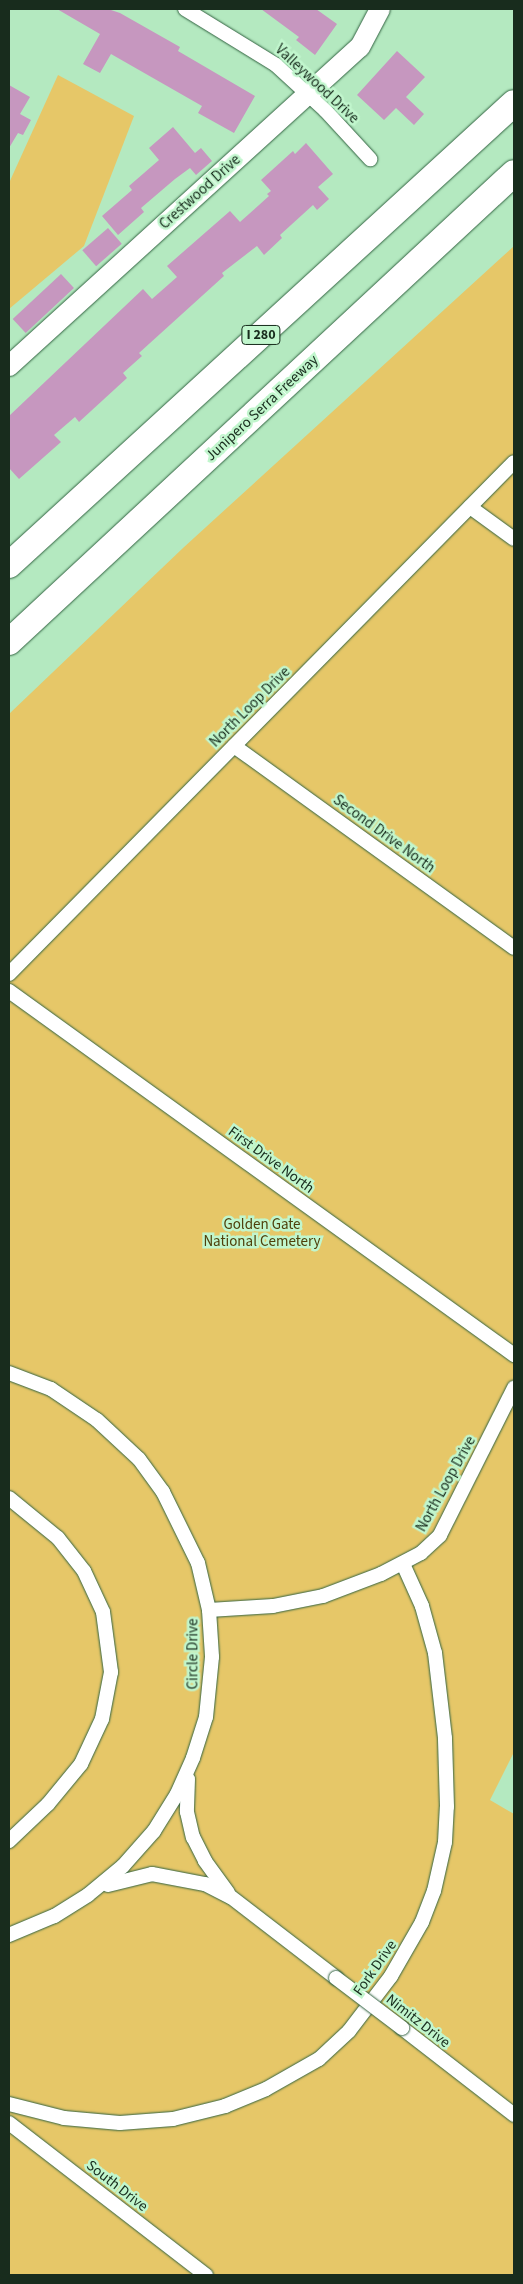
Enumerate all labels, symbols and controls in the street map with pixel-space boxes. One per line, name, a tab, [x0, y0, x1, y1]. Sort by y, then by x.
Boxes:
street label: Valleywood Drive	[271, 41, 363, 127]
street label: Crestwood Drive	[156, 151, 244, 233]
road number: I 280	[241, 324, 281, 346]
street label: Junipero Serra Freeway	[202, 351, 322, 465]
street label: North Loop Drive	[206, 663, 294, 751]
street label: Second Drive North	[330, 791, 438, 877]
street label: First Drive North	[224, 1123, 318, 1197]
park label: Golden Gate National Cemetery	[203, 1215, 321, 1250]
street label: North Loop Drive	[412, 1433, 480, 1535]
street label: Circle Drive	[184, 1619, 202, 1689]
street label: Fork Drive	[349, 1937, 401, 1999]
street label: Nimitz Drive	[382, 1990, 454, 2052]
street label: South Drive	[83, 2156, 151, 2216]

